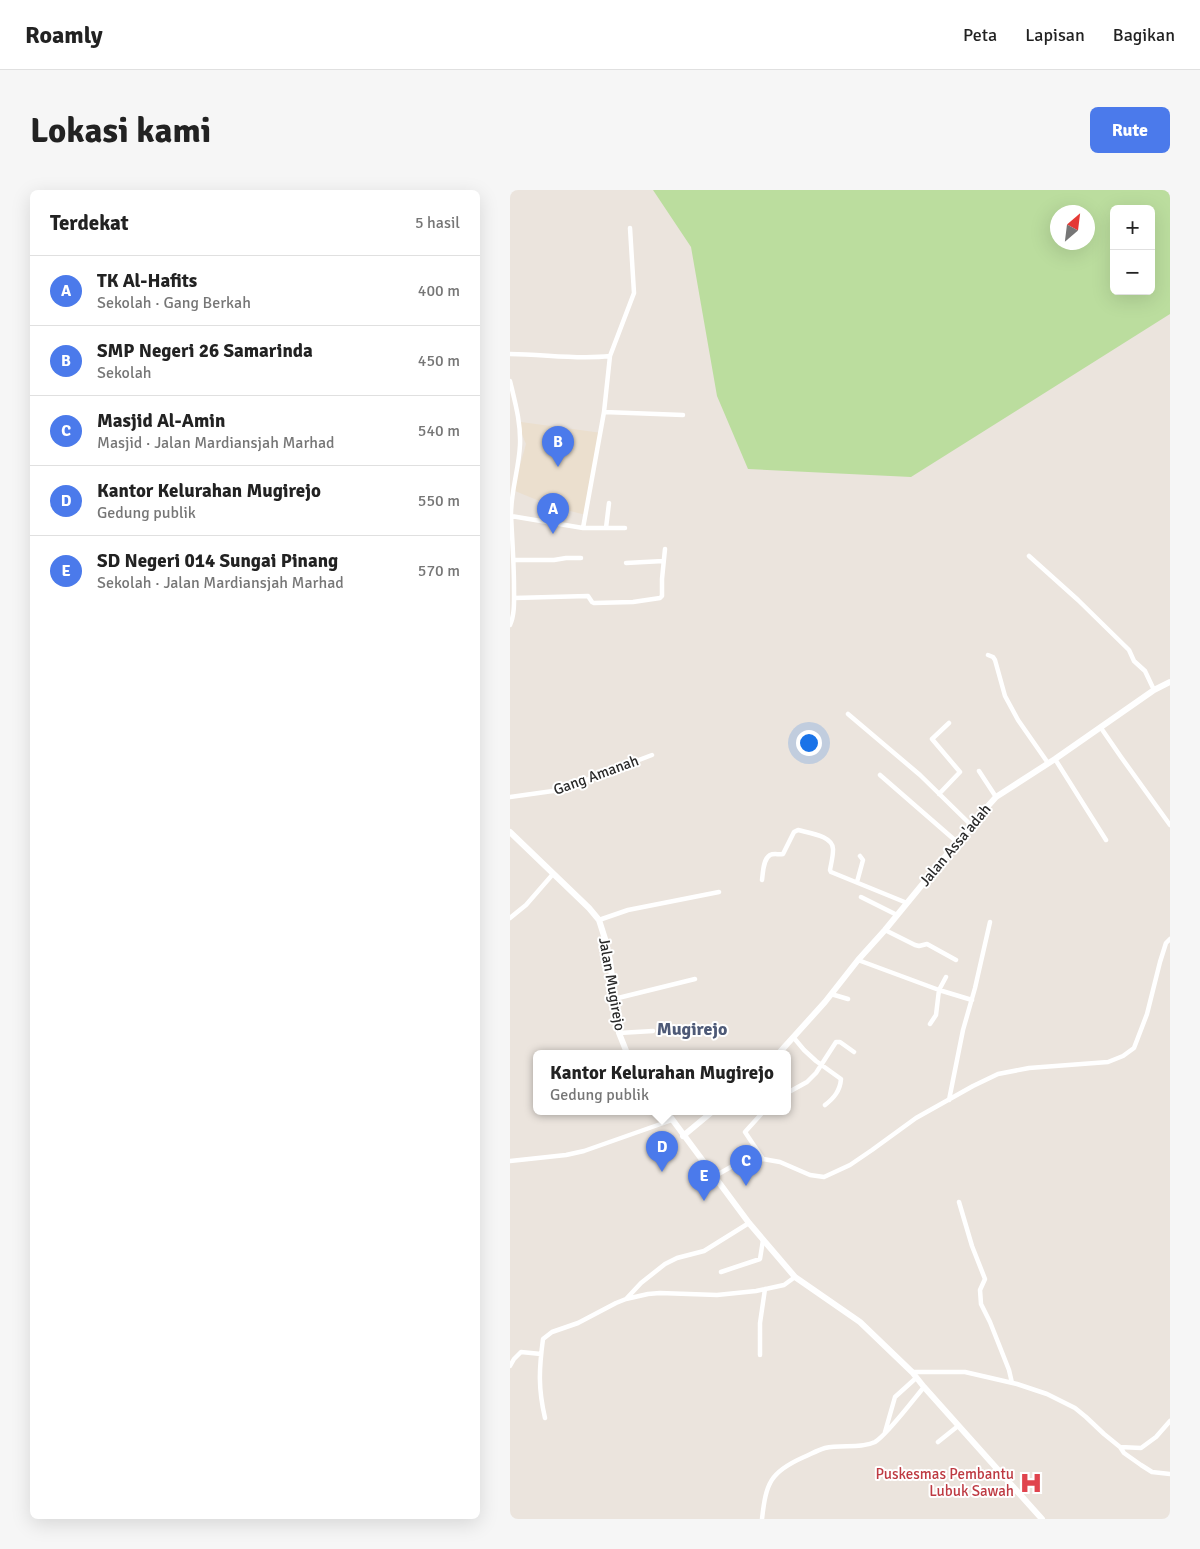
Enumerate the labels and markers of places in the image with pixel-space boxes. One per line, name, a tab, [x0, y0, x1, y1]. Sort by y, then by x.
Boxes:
pin: B	[542, 426, 574, 467]
pin: A	[537, 493, 569, 534]
pin: D	[646, 1131, 678, 1172]
pin: C	[730, 1145, 762, 1186]
pin: E	[688, 1160, 720, 1201]
place label: Puskesmas Pembantu Lubuk Sawah	[875, 1465, 1014, 1500]
hospital icon: Puskesmas Pembantu Lubuk Sawah	[1018, 1470, 1044, 1496]

